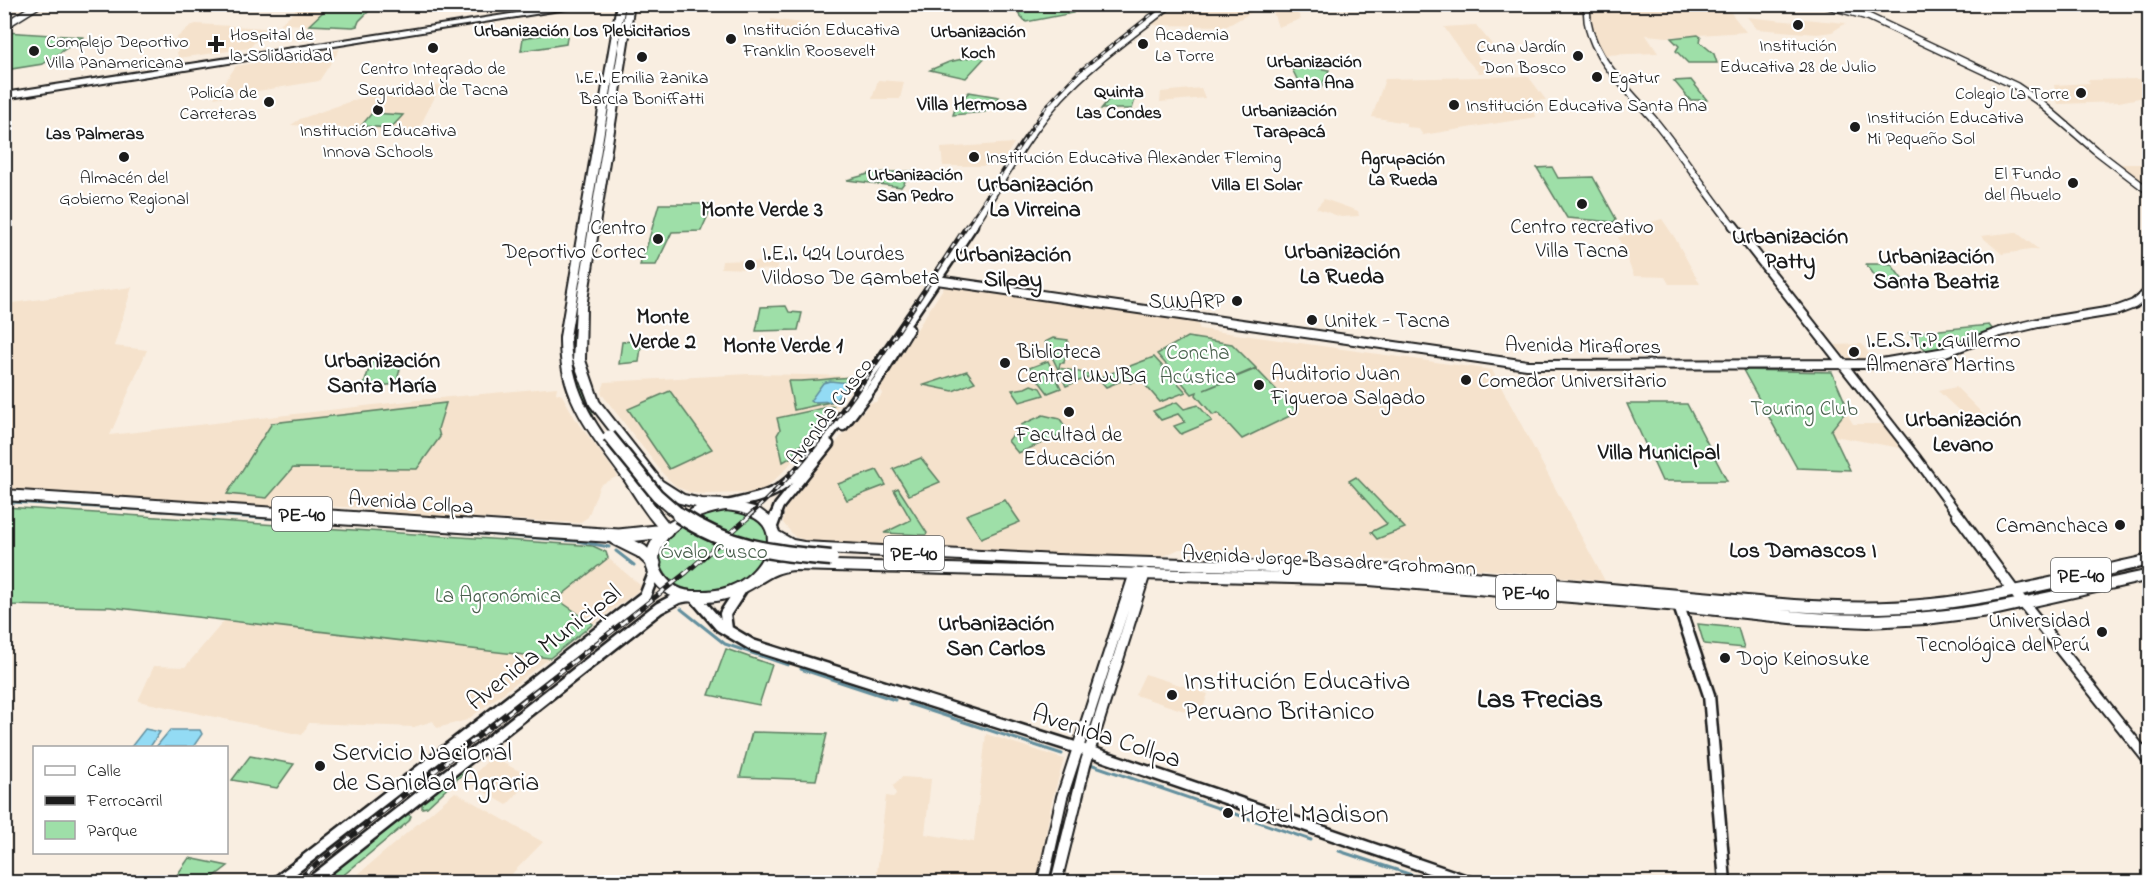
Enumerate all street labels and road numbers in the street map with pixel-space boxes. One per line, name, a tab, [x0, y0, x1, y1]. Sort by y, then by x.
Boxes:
street label: Avenida Miraflores	[1505, 331, 1661, 363]
street label: Avenida Cusco	[780, 352, 881, 472]
street label: Avenida Collpa	[347, 485, 474, 523]
road number: PE-40	[272, 497, 332, 531]
road number: PE-40	[884, 536, 944, 570]
street label: Avenida Jorge Basadre Grohmann	[1181, 539, 1477, 587]
road number: PE-40	[2051, 558, 2111, 592]
road number: PE-40	[1496, 575, 1556, 609]
street label: Avenida Municipal	[459, 576, 631, 721]
street label: Avenida Collpa	[1026, 696, 1186, 780]

